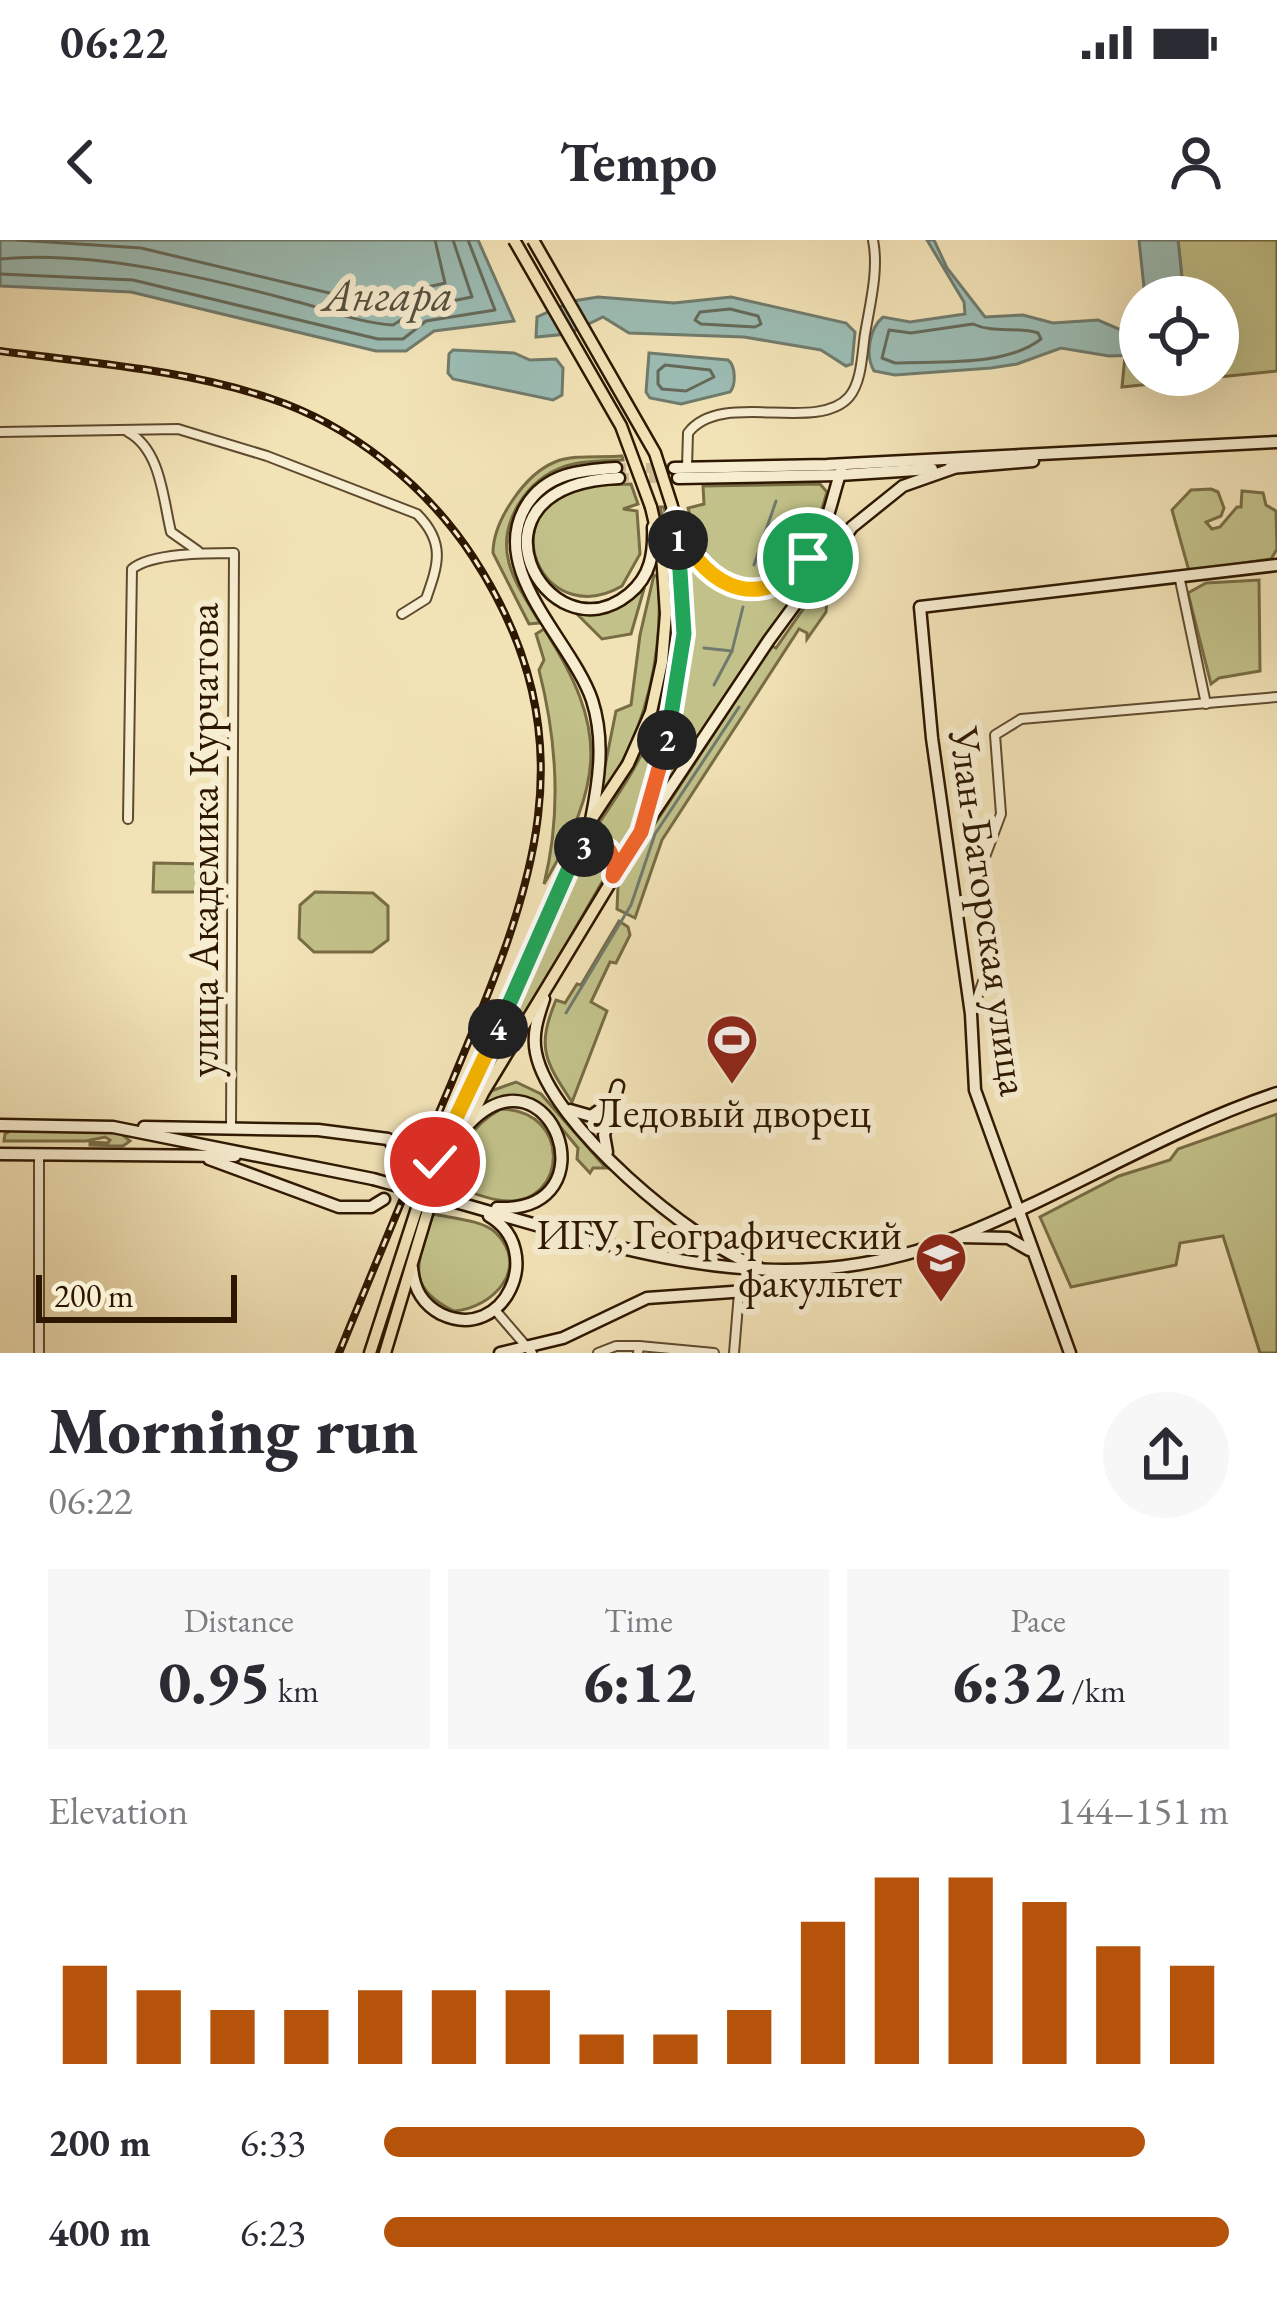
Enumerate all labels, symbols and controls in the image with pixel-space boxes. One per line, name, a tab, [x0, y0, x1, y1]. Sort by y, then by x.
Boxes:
text: 06:22	[60, 13, 168, 71]
text: Tempo	[560, 127, 717, 197]
icon: back	[48, 129, 114, 195]
icon: person	[1163, 129, 1229, 195]
water label: Ангара	[320, 265, 453, 323]
map controls	[1119, 276, 1239, 396]
button: locate	[1119, 276, 1239, 396]
pin	[757, 507, 859, 609]
pin: 1	[648, 510, 708, 570]
text: 1	[669, 518, 687, 561]
icon: arrive	[775, 525, 841, 591]
street label: улица Академика Курчатова	[176, 602, 231, 1077]
pin: 2	[637, 710, 697, 770]
text: 2	[658, 718, 676, 761]
street label: Улан-Баторская улица	[936, 722, 1043, 1099]
pin: 3	[554, 817, 614, 877]
text: 3	[575, 825, 593, 868]
pin: 4	[468, 999, 528, 1059]
text: 4	[489, 1007, 507, 1050]
sports icon: Ледовый дворец	[704, 1012, 760, 1086]
place label: Ледовый дворец	[593, 1085, 871, 1140]
pin	[384, 1111, 486, 1213]
icon: check	[402, 1129, 468, 1195]
place label: ИГУ, Географический факультет	[536, 1207, 902, 1310]
school or university icon: ИГУ, Географический факультет	[913, 1230, 969, 1304]
scale bar	[36, 1269, 237, 1322]
text: 200 m	[54, 1274, 134, 1317]
text: Morning run	[48, 1387, 418, 1473]
button: share	[1103, 1392, 1229, 1518]
text: 06:22	[48, 1475, 133, 1526]
text: Distance	[184, 1599, 294, 1642]
text: Time	[604, 1599, 673, 1642]
text: Pace	[1010, 1599, 1066, 1642]
text: 0.95	[159, 1642, 271, 1720]
text: 6:12	[581, 1642, 696, 1720]
text: 6:32	[950, 1642, 1065, 1720]
text: km	[271, 1669, 319, 1712]
text: /km	[1065, 1669, 1126, 1712]
text: Elevation	[48, 1785, 188, 1836]
text: 144–151 m	[1057, 1785, 1229, 1836]
text: 200 m	[48, 2117, 151, 2168]
text: 6:33	[240, 2117, 306, 2168]
text: 400 m	[48, 2207, 151, 2258]
text: 6:23	[240, 2207, 306, 2258]

